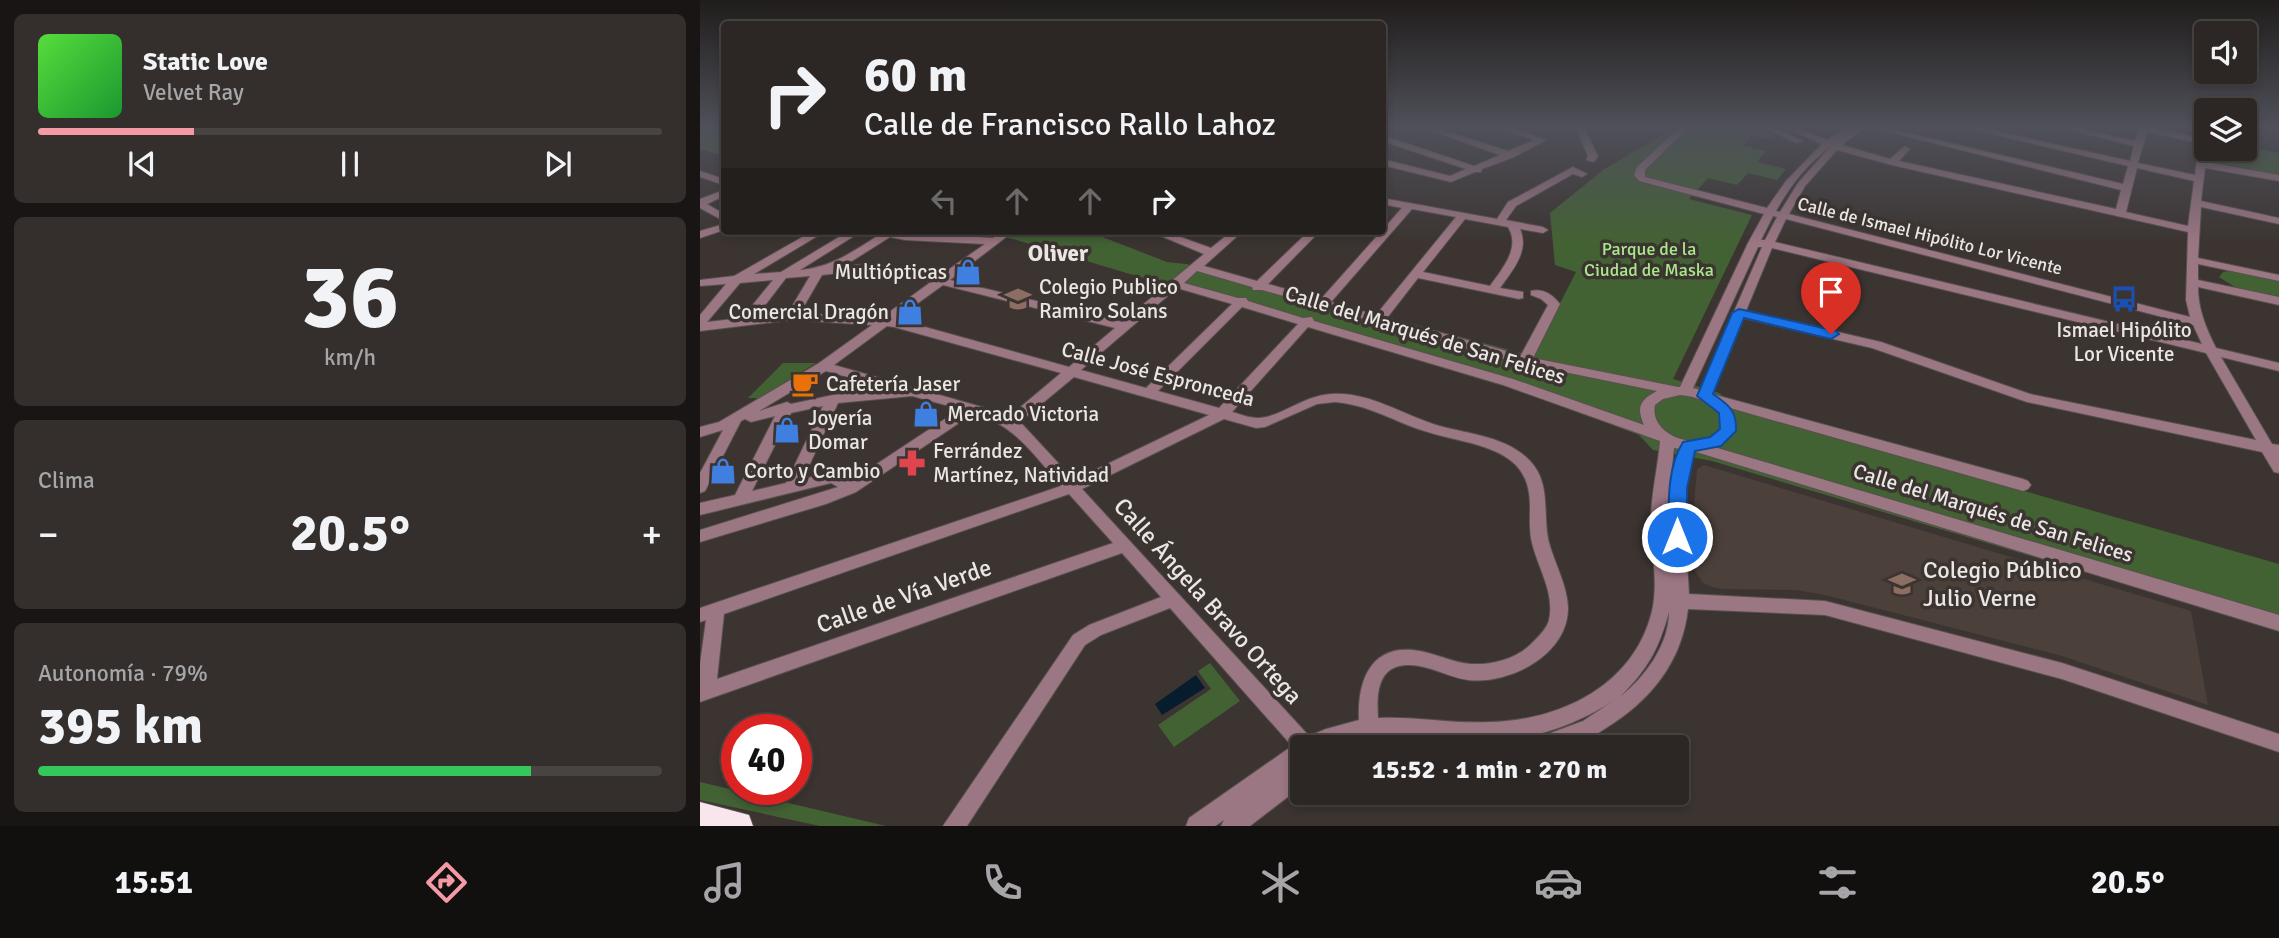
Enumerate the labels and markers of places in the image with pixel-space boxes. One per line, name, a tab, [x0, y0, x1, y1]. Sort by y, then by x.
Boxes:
shop icon: Multiópticas	[953, 257, 983, 287]
place label: Multiópticas	[835, 259, 947, 285]
pin	[1801, 262, 1861, 334]
place label: Colegio Publico Ramiro Solans	[1039, 274, 1178, 324]
school or university icon: Colegio Publico Ramiro Solans	[1003, 284, 1033, 314]
bus stop icon: Ismael Hipólito Lor Vicente	[2109, 284, 2139, 314]
shop icon: Comercial Dragón	[895, 297, 925, 327]
place label: Comercial Dragón	[729, 299, 889, 325]
place label: Ismael Hipólito Lor Vicente	[2056, 317, 2192, 367]
cafe icon: Cafetería Jaser	[790, 369, 820, 399]
place label: Cafetería Jaser	[826, 371, 960, 397]
shop icon: Mercado Victoria	[911, 399, 941, 429]
place label: Mercado Victoria	[947, 401, 1099, 427]
place label: Joyería Domar	[808, 405, 873, 455]
shop icon: Joyería Domar	[772, 415, 802, 445]
place label: Ferrández Martínez, Natividad	[933, 438, 1109, 488]
pharmacy icon: Ferrández Martínez, Natividad	[897, 448, 927, 478]
shop icon: Corto y Cambio	[708, 456, 738, 486]
place label: Corto y Cambio	[744, 458, 880, 484]
place label: Colegio Público Julio Verne	[1923, 555, 2082, 613]
school or university icon: Colegio Público Julio Verne	[1887, 569, 1917, 599]

